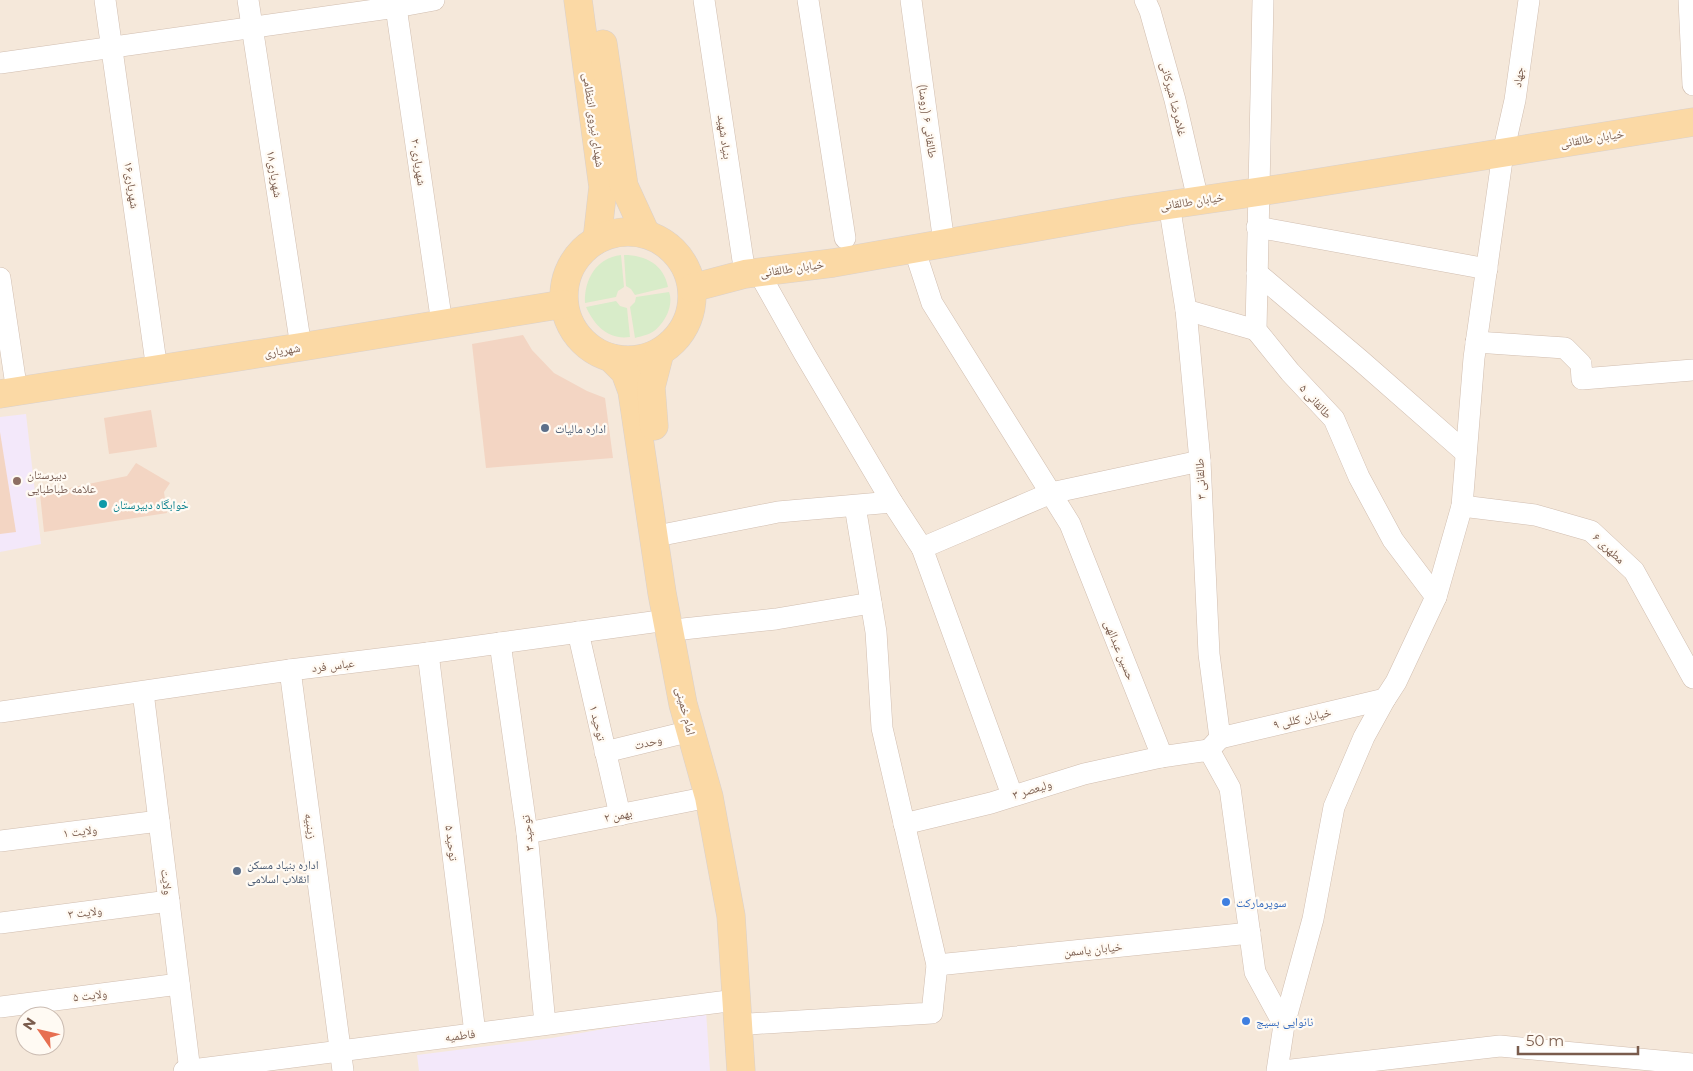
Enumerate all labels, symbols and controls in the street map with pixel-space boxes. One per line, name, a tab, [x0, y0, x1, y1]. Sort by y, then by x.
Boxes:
street label: غلامرضا شیرکانی	[1157, 60, 1190, 138]
street label: جهاد	[1509, 66, 1527, 88]
street label: شهدای نیروی انتظامی	[580, 72, 608, 168]
street label: طالقانی ۶ (رومنا)	[915, 83, 941, 159]
street label: بنیاد شهید	[714, 114, 736, 160]
street label: خیابان طالقانی	[1559, 126, 1625, 151]
street label: شهریاری۲۰	[408, 138, 430, 187]
street label: شهریاری۱۸	[264, 149, 286, 199]
street label: شهریاری۱۶	[121, 161, 143, 210]
street label: خیابان طالقانی	[1159, 189, 1225, 213]
street label: خیابان طالقانی	[759, 256, 825, 280]
street label: شهریاری	[263, 340, 301, 360]
street label: طالقانی ۵	[1297, 381, 1335, 421]
place label: اداره مالیات	[555, 421, 606, 436]
marker: اداره مالیات	[539, 422, 551, 434]
street label: طالقانی ۳	[1191, 458, 1209, 500]
place label: دبیرستان علامه طباطبایی	[27, 467, 96, 496]
marker: دبیرستان علامه طباطبایی	[11, 475, 23, 487]
place label: خوابگاه دبیرستان	[113, 497, 189, 512]
marker: خوابگاه دبیرستان	[97, 498, 109, 510]
street label: مطهری ۶	[1590, 529, 1628, 567]
street label: حسین عبدالهی	[1101, 618, 1139, 683]
street label: عباس فرد	[311, 655, 355, 675]
street label: امام خمینی	[672, 685, 699, 737]
street label: توحید ۱	[586, 704, 609, 743]
street label: خیابان کللی ۹	[1272, 704, 1333, 732]
street label: وحدت	[633, 731, 663, 753]
street label: ولیعصر ۳	[1011, 776, 1053, 802]
street label: بهمن ۲	[603, 805, 633, 825]
street label: زینبیه	[301, 812, 320, 840]
street label: توحید ۳	[517, 814, 537, 852]
street label: ولایت ۱	[62, 821, 98, 841]
street label: توحید ۵	[442, 824, 462, 862]
place label: اداره بنیاد مسکن انقلاب اسلامی	[247, 857, 319, 886]
marker: اداره بنیاد مسکن انقلاب اسلامی	[231, 865, 243, 877]
street label: ولایت	[158, 868, 176, 896]
place label: سوپرمارکت	[1236, 895, 1287, 910]
marker: سوپرمارکت	[1220, 896, 1232, 908]
street label: ولایت ۳	[67, 902, 103, 922]
street label: خیابان یاسمن	[1063, 938, 1123, 960]
street label: ولایت ۵	[72, 985, 108, 1005]
north arrow	[15, 1006, 65, 1056]
text: N	[19, 1014, 40, 1033]
place label: نانوایی بسیج	[1256, 1014, 1313, 1029]
marker: نانوایی بسیج	[1240, 1015, 1252, 1027]
scale bar	[1518, 1024, 1638, 1056]
street label: فاطمیه	[444, 1026, 476, 1045]
text: 50 m	[1526, 1031, 1564, 1050]

